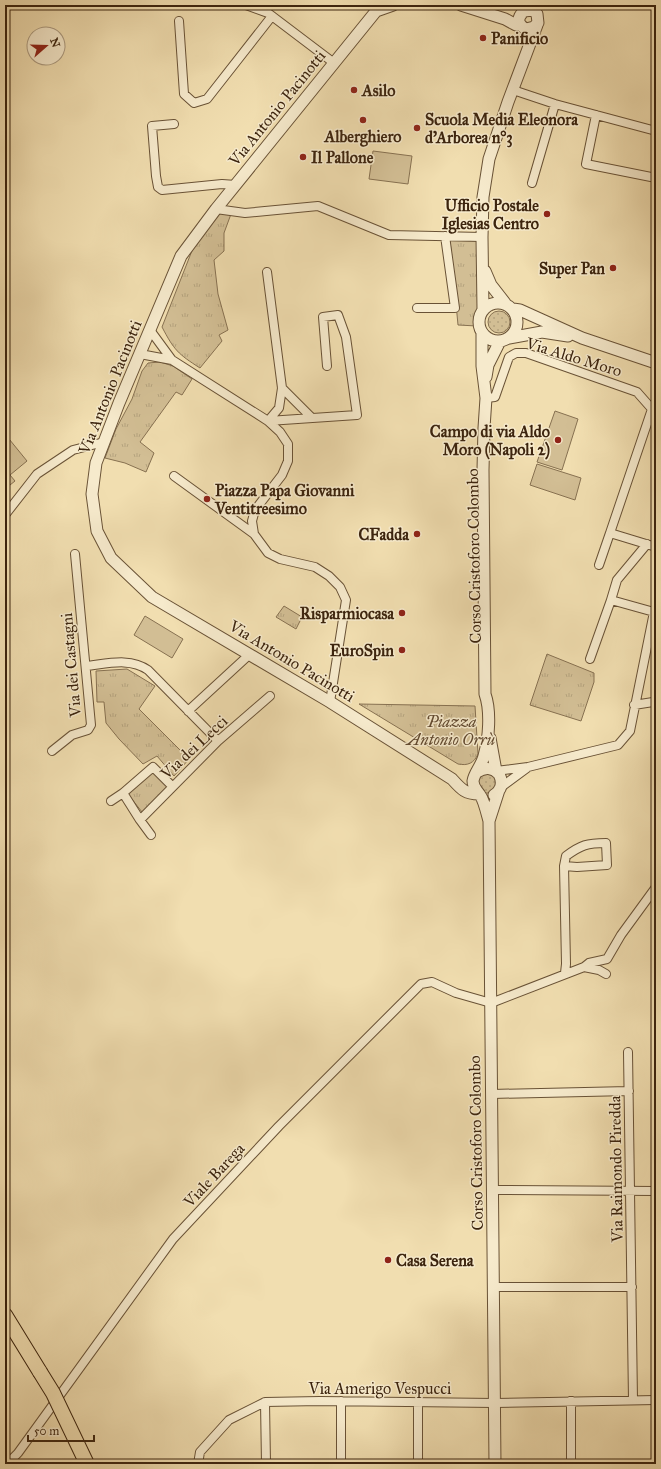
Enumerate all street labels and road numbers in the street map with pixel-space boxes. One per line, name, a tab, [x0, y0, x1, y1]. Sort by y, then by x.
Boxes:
street label: Via Antonio Pacinotti	[224, 46, 330, 170]
street label: Via Antonio Pacinotti	[74, 317, 146, 458]
street label: Via Aldo Moro	[523, 333, 624, 381]
street label: Corso Cristoforo Colombo	[463, 468, 485, 644]
street label: Via dei Castagni	[57, 611, 86, 719]
street label: Via Antonio Pacinotti	[225, 616, 359, 706]
street label: Via dei Lecci	[156, 711, 232, 783]
street label: Corso Cristoforo Colombo	[465, 1055, 487, 1231]
street label: Via Raimondo Piredda	[605, 1095, 627, 1244]
street label: Viale Barega	[179, 1139, 249, 1212]
street label: Via Amerigo Vespucci	[308, 1379, 452, 1399]

